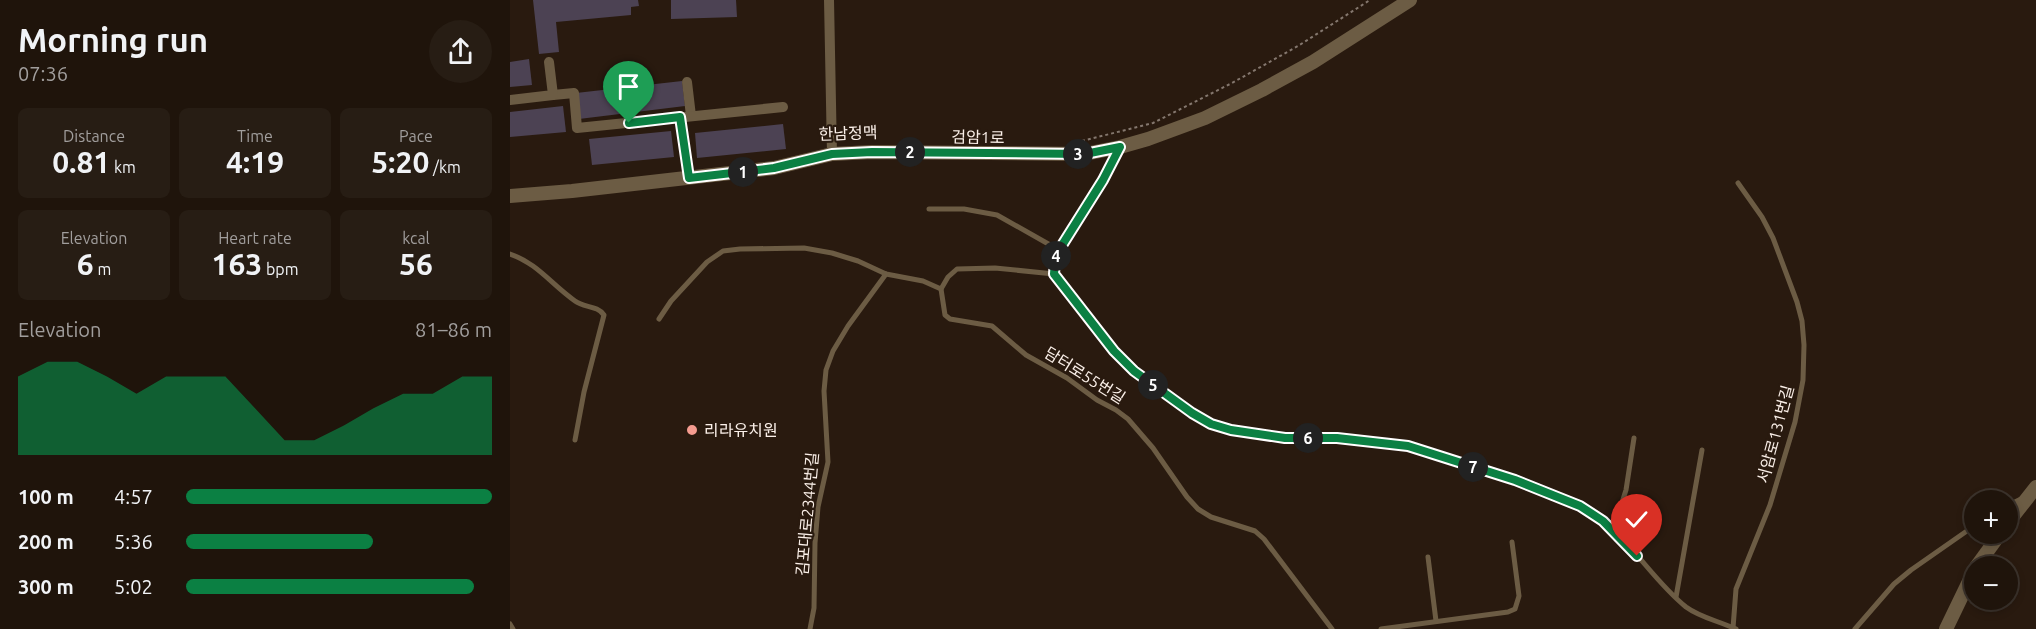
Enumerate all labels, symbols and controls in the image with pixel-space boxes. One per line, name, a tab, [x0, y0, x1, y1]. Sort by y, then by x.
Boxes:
button: share	[429, 20, 492, 83]
text: Morning run	[18, 21, 208, 58]
pin	[603, 61, 654, 123]
text: 07:36	[18, 62, 68, 85]
icon: arrive	[612, 70, 645, 103]
street label: 한남정맥	[818, 123, 878, 143]
text: Distance	[63, 127, 125, 145]
text: Time	[237, 127, 273, 145]
text: Pace	[399, 127, 433, 145]
street label: 검암1로	[951, 128, 1005, 146]
pin: 2	[895, 137, 925, 167]
pin: 3	[1063, 139, 1093, 169]
text: 2	[905, 143, 915, 161]
text: 0.81	[52, 145, 110, 179]
text: 4:19	[226, 145, 284, 179]
text: 5:20	[371, 145, 429, 179]
text: 3	[1073, 145, 1083, 163]
pin: 1	[728, 157, 758, 187]
text: km	[110, 158, 136, 176]
text: /km	[429, 158, 461, 176]
text: 1	[738, 163, 748, 181]
text: Elevation	[61, 229, 127, 247]
text: Heart rate	[218, 229, 292, 247]
text: kcal	[402, 229, 430, 247]
pin: 4	[1041, 241, 1071, 271]
text: 6	[77, 247, 94, 281]
text: 163	[212, 247, 262, 281]
text: 56	[399, 247, 433, 281]
text: 4	[1051, 247, 1061, 265]
text: m	[94, 260, 111, 278]
text: bpm	[262, 260, 298, 278]
text: Elevation	[18, 318, 101, 341]
text: 81–86 m	[415, 318, 492, 341]
street label: 담터로55번길	[1041, 343, 1129, 407]
pin: 5	[1138, 370, 1168, 400]
text: 5	[1148, 376, 1158, 394]
street label: 서암로131번길	[1753, 383, 1797, 485]
place label: 리라유치원	[704, 421, 778, 439]
marker: 리라유치원	[685, 423, 699, 437]
pin: 6	[1293, 423, 1323, 453]
text: 6	[1303, 429, 1313, 447]
street label: 김포대로2344번길	[793, 451, 821, 577]
pin: 7	[1458, 452, 1488, 482]
text: 7	[1468, 458, 1478, 476]
text: 100 m	[18, 485, 74, 508]
text: 4:57	[114, 485, 153, 508]
map controls	[1964, 490, 2018, 610]
button: +	[1964, 490, 2018, 544]
pin	[1611, 494, 1662, 556]
icon: check	[1620, 503, 1653, 536]
text: 200 m	[18, 530, 74, 553]
text: 5:36	[114, 530, 153, 553]
button: −	[1964, 556, 2018, 610]
text: 300 m	[18, 575, 74, 598]
text: 5:02	[114, 575, 153, 598]

